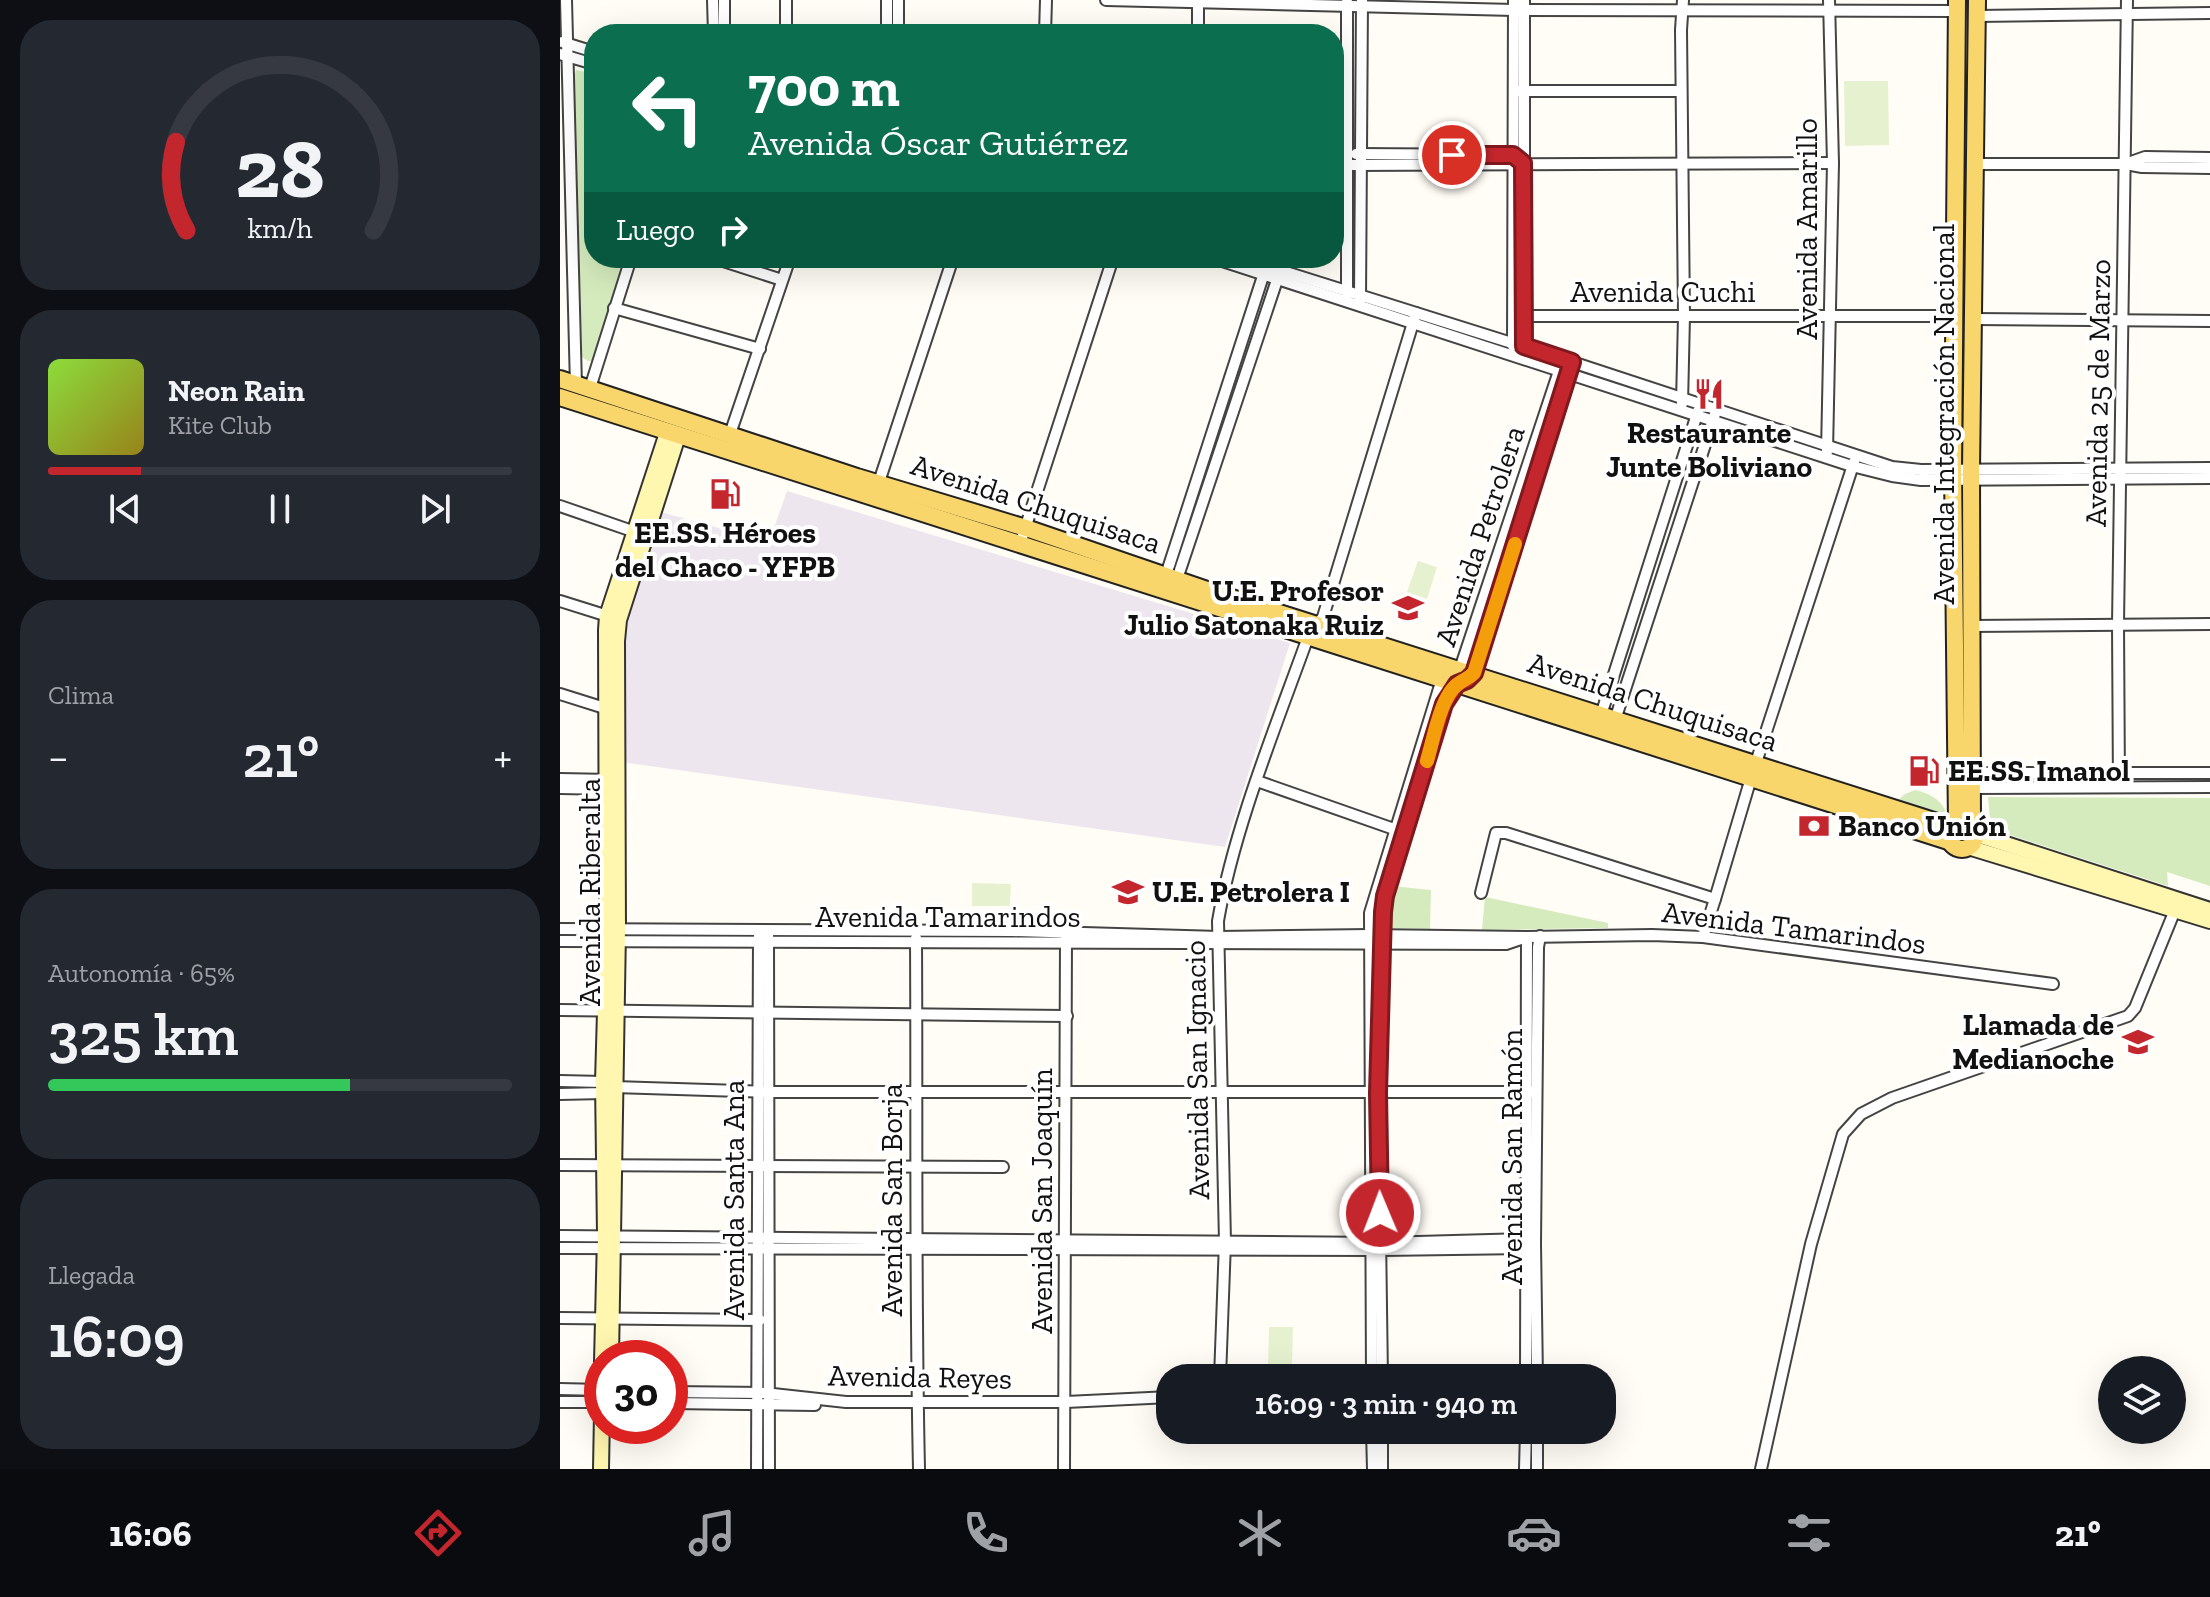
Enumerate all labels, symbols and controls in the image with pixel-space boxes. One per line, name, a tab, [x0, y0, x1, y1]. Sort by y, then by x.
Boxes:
text: 700 m	[748, 53, 900, 120]
icon: left	[616, 56, 720, 160]
text: 28	[235, 117, 325, 217]
street label: Avenida Amarillo	[1789, 118, 1825, 340]
text: Avenida Óscar Gutiérrez	[748, 121, 1128, 164]
pin	[1418, 121, 1486, 189]
icon: arrive	[1430, 133, 1474, 177]
icon: right	[711, 208, 755, 252]
text: km/h	[247, 211, 313, 245]
text: Luego	[616, 212, 695, 248]
street label: Avenida Integración Nacional	[1926, 224, 1962, 604]
street label: Avenida 25 de Marzo	[2078, 259, 2118, 527]
street label: Avenida Cuchi	[1570, 274, 1756, 310]
text: Neon Rain	[168, 373, 305, 409]
restaurant icon: Restaurante Junte Boliviano	[1692, 377, 1726, 411]
text: Kite Club	[168, 409, 272, 441]
place label: Restaurante Junte Boliviano	[1606, 415, 1812, 485]
street label: Avenida Petrolera	[1427, 421, 1533, 651]
street label: Avenida Chuquisaca	[907, 447, 1165, 561]
fuel station icon: EE.SS. Héroes del Chaco - YFPB	[708, 477, 742, 511]
icon: previous	[103, 487, 147, 531]
icon: pause	[258, 487, 302, 531]
icon: next	[413, 487, 457, 531]
place label: EE.SS. Héroes del Chaco - YFPB	[615, 515, 835, 585]
place label: U.E. Profesor Julio Satonaka Ruiz	[1124, 573, 1384, 643]
school or university icon: U.E. Profesor Julio Satonaka Ruiz	[1391, 591, 1425, 625]
street label: Avenida Chuquisaca	[1524, 645, 1782, 759]
text: Clima	[48, 679, 114, 711]
text: 21°	[243, 720, 319, 792]
text: −	[48, 730, 69, 783]
text: +	[493, 730, 512, 783]
place label: EE.SS. Imanol	[1948, 753, 2131, 789]
fuel station icon: EE.SS. Imanol	[1907, 754, 1941, 788]
street label: Avenida Riberalta	[572, 778, 608, 1006]
place label: Banco Unión	[1838, 808, 2006, 844]
bank icon: Banco Unión	[1797, 809, 1831, 843]
place label: U.E. Petrolera I	[1152, 874, 1350, 910]
school or university icon: U.E. Petrolera I	[1111, 875, 1145, 909]
street label: Avenida Tamarindos	[1660, 894, 1928, 962]
street label: Avenida Tamarindos	[815, 899, 1081, 935]
street label: Avenida San Ignacio	[1177, 940, 1217, 1200]
text: Autonomía · 65%	[48, 957, 235, 989]
text: 325 km	[48, 998, 239, 1070]
place label: Llamada de Medianoche	[1952, 1007, 2114, 1077]
school or university icon: Llamada de Medianoche	[2121, 1025, 2155, 1059]
street label: Avenida San Ramón	[1494, 1029, 1530, 1285]
street label: Avenida San Joaquín	[1024, 1068, 1060, 1334]
street label: Avenida Santa Ana	[716, 1080, 752, 1320]
street label: Avenida San Borja	[874, 1084, 910, 1316]
position arrow	[1338, 1171, 1422, 1255]
text: Llegada	[48, 1259, 135, 1291]
text: 16:09	[48, 1300, 185, 1372]
speed limit sign: 30	[584, 1340, 688, 1444]
map controls	[2098, 1356, 2186, 1444]
button: layers	[2098, 1356, 2186, 1444]
street label: Avenida Reyes	[828, 1357, 1012, 1397]
text: 16:09 · 3 min · 940 m	[1255, 1386, 1517, 1422]
icon: directions	[410, 1505, 466, 1561]
icon: music	[684, 1505, 740, 1561]
icon: phone	[958, 1505, 1014, 1561]
icon: climate	[1232, 1505, 1288, 1561]
icon: car	[1506, 1505, 1562, 1561]
icon: filters	[1781, 1505, 1837, 1561]
text: 16:06	[109, 1512, 192, 1555]
text: 21°	[2055, 1512, 2101, 1555]

